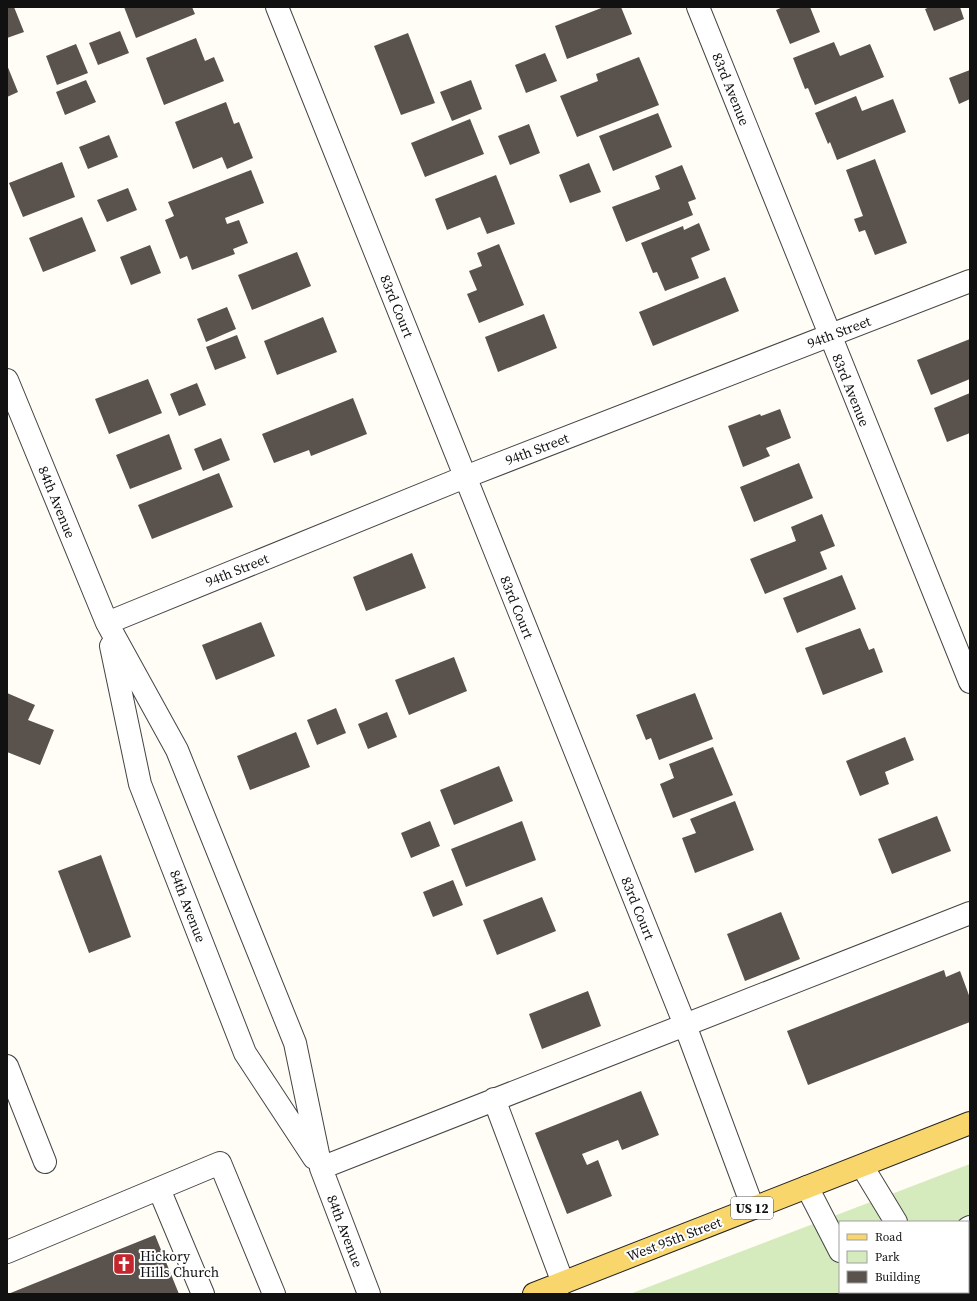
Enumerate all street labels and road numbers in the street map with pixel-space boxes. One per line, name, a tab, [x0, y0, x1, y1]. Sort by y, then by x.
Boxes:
street label: 83rd Avenue	[707, 50, 755, 128]
street label: 83rd Court	[375, 272, 419, 341]
street label: 94th Street	[804, 311, 874, 353]
street label: 83rd Avenue	[827, 351, 875, 429]
street label: 94th Street	[502, 428, 572, 470]
street label: 84th Avenue	[33, 463, 81, 541]
street label: 94th Street	[202, 548, 272, 592]
street label: 83rd Court	[495, 573, 539, 642]
street label: 84th Avenue	[165, 867, 211, 945]
street label: 83rd Court	[616, 874, 660, 943]
street label: 84th Avenue	[322, 1192, 368, 1270]
road number: US 12	[731, 1197, 773, 1219]
street label: West 95th Street	[624, 1212, 725, 1266]

